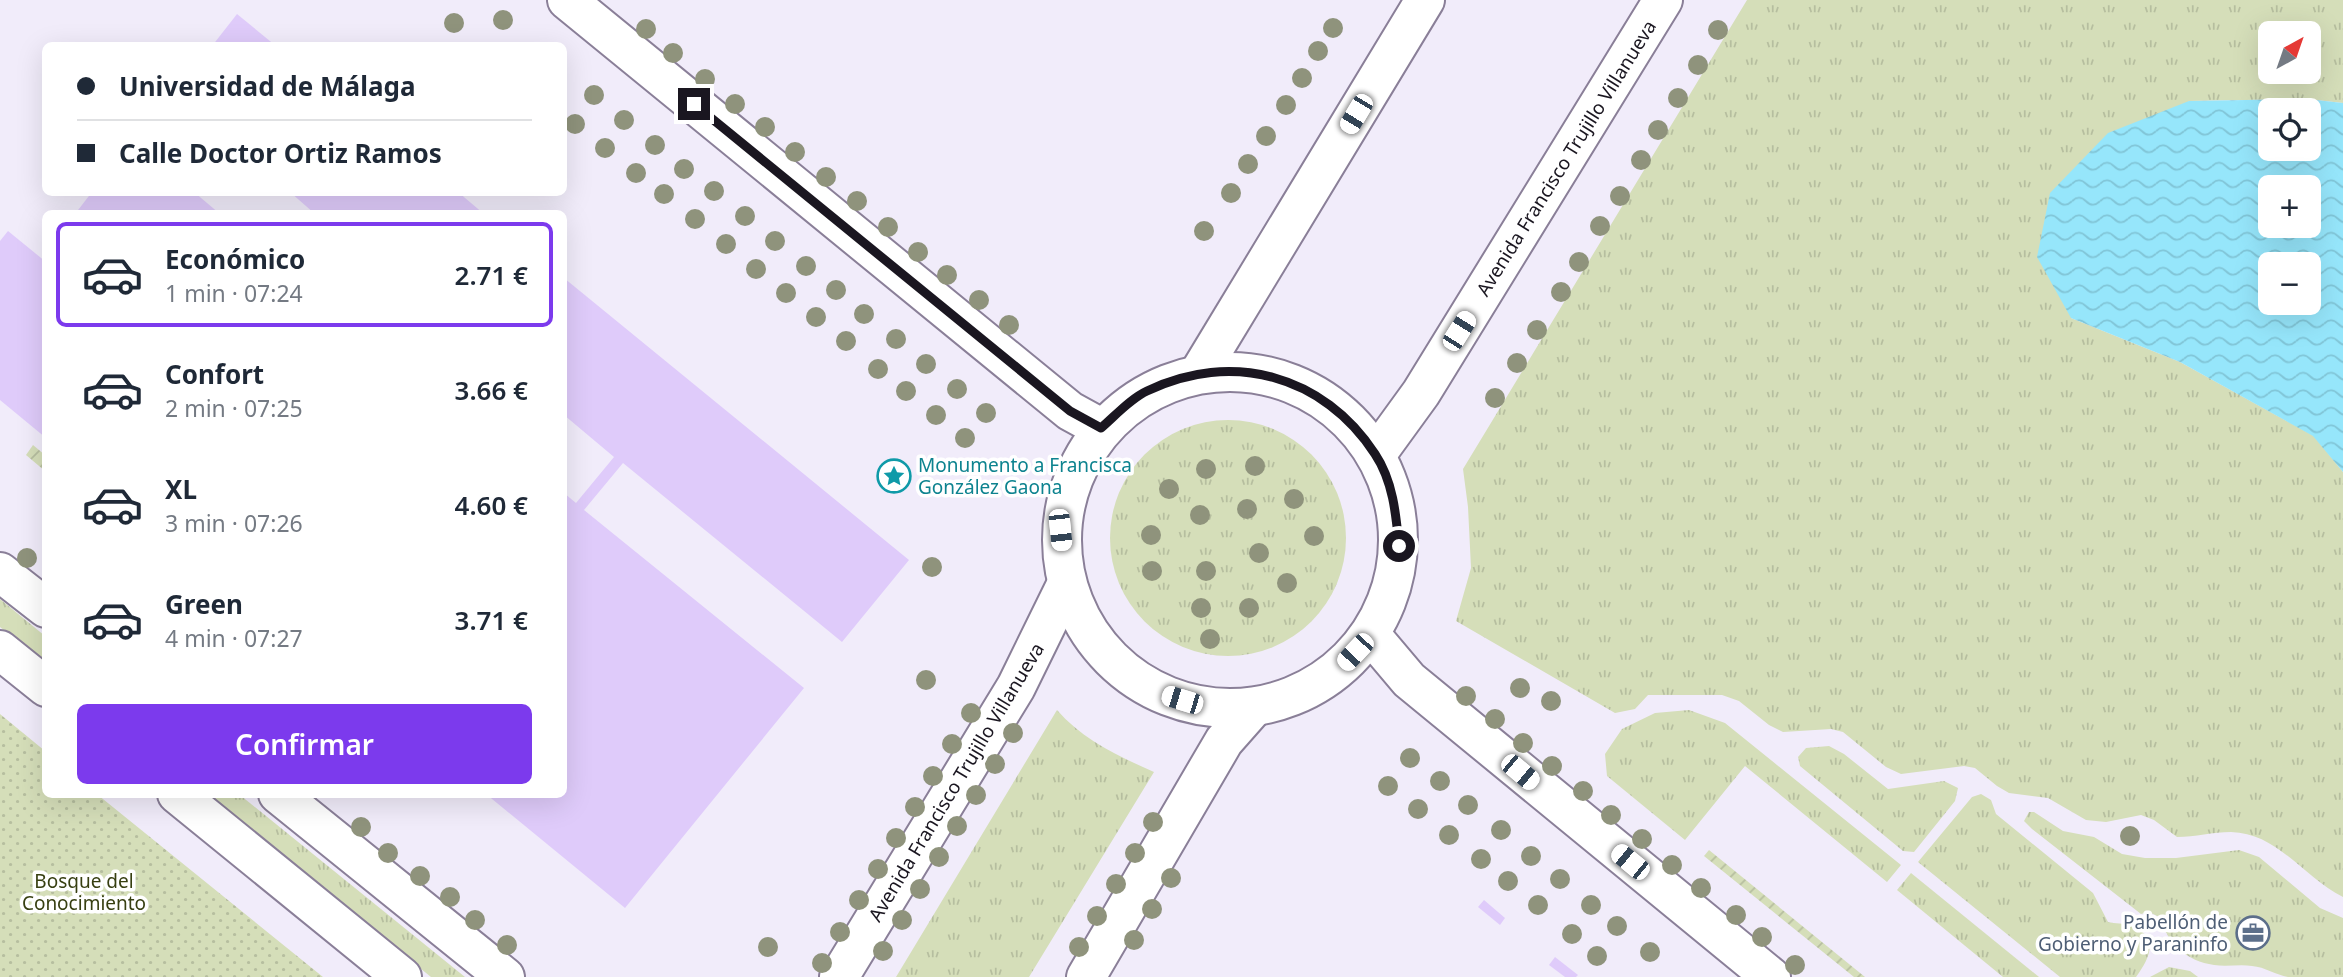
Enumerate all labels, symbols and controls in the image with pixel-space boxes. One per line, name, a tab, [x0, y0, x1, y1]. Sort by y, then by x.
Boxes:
street label: Avenida Francisco Trujillo Villanueva	[1470, 15, 1662, 301]
north arrow	[2258, 21, 2320, 84]
map controls	[2258, 21, 2321, 315]
text: Universidad de Málaga	[119, 68, 415, 104]
route end	[678, 88, 710, 120]
car	[1337, 91, 1376, 137]
button: locate	[2258, 98, 2321, 161]
text: Calle Doctor Ortiz Ramos	[119, 135, 442, 171]
button: +	[2258, 175, 2321, 238]
text: Económico	[165, 241, 305, 277]
icon: car	[81, 243, 144, 306]
button: −	[2258, 252, 2321, 315]
text: 2.71 €	[455, 257, 528, 293]
text: 1 min · 07:24	[165, 277, 303, 309]
car	[1439, 308, 1480, 354]
text: Confort	[165, 356, 264, 392]
icon: car	[81, 358, 144, 421]
text: 3.66 €	[455, 372, 528, 408]
text: 2 min · 07:25	[165, 392, 303, 424]
place label: Monumento a Francisca González Gaona	[918, 452, 1132, 500]
place icon: Monumento a Francisca González Gaona	[875, 457, 913, 495]
text: XL	[165, 471, 197, 507]
icon: car	[81, 473, 144, 536]
text: 4.60 €	[455, 487, 528, 523]
text: 3 min · 07:26	[165, 507, 303, 539]
car	[1048, 508, 1073, 552]
route start	[1383, 530, 1415, 562]
text: Green	[165, 586, 243, 622]
icon: car	[81, 588, 144, 651]
text: 3.71 €	[455, 602, 528, 638]
text: 4 min · 07:27	[165, 622, 303, 654]
car	[1333, 629, 1378, 675]
street label: Avenida Francisco Trujillo Villanueva	[862, 638, 1050, 926]
car	[1159, 684, 1206, 716]
button: Confirmar	[77, 704, 532, 784]
car	[1498, 750, 1543, 794]
car	[1608, 841, 1653, 883]
park label: Bosque del Conocimiento	[22, 868, 146, 916]
place label: Pabellón de Gobierno y Paraninfo	[2038, 909, 2228, 957]
office icon: Pabellón de Gobierno y Paraninfo	[2234, 914, 2272, 952]

